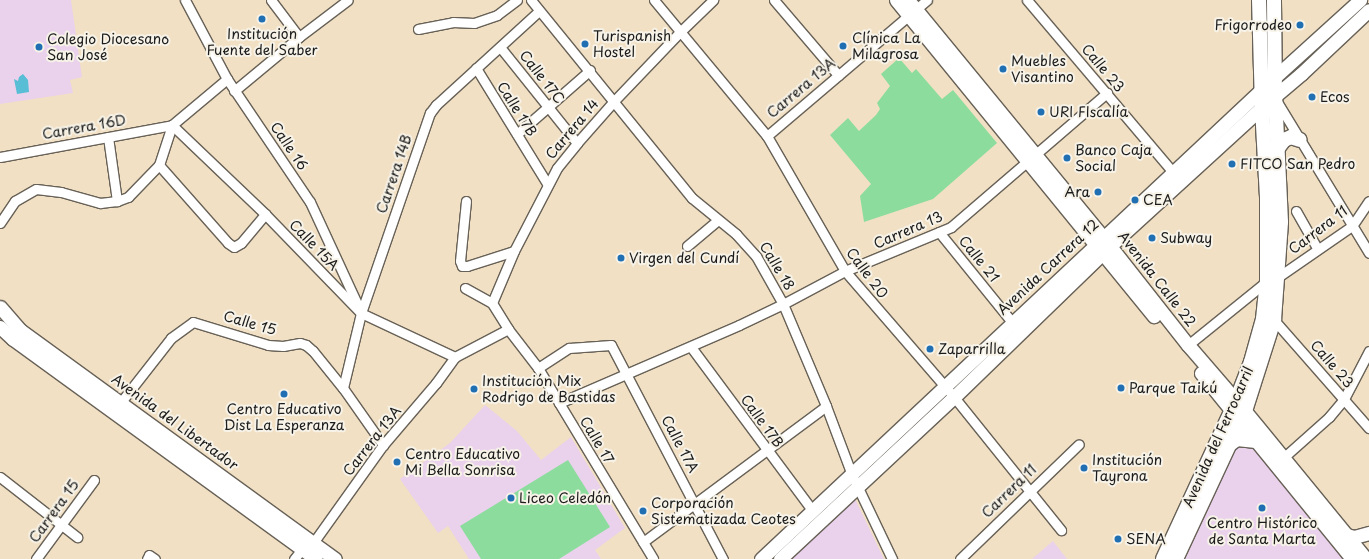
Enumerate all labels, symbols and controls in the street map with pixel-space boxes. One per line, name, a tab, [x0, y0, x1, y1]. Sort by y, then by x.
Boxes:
marker: Institución Fuente del Saber	[257, 14, 267, 24]
place label: Frigorrodeo	[1214, 17, 1292, 33]
marker: Frigorrodeo	[1295, 20, 1305, 30]
place label: Institución Fuente del Saber	[205, 26, 319, 58]
place label: Turispanish Hostel	[593, 28, 671, 60]
place label: Clínica La Milagrosa	[852, 30, 920, 62]
place label: Colegio Diocesano San José	[47, 31, 169, 64]
marker: Turispanish Hostel	[580, 39, 590, 49]
marker: Clínica La Milagrosa	[837, 40, 849, 52]
street label: Calle 23	[1078, 41, 1128, 95]
marker: Colegio Diocesano San José	[34, 42, 44, 52]
street label: Calle 17C	[516, 47, 568, 107]
place label: Muebles Visantino	[1011, 53, 1074, 86]
street label: Carrera 13A	[763, 54, 839, 122]
marker: Muebles Visantino	[998, 64, 1008, 74]
street label: Calle 17B	[494, 78, 540, 140]
place label: Ecos	[1320, 89, 1350, 105]
marker: Ecos	[1307, 92, 1317, 102]
street label: Carrera 14	[542, 95, 602, 163]
place label: URI FIscalía	[1049, 104, 1130, 120]
marker: URI FIscalía	[1036, 107, 1046, 117]
street label: Carrera 16D	[41, 111, 127, 143]
street label: Calle 16	[267, 119, 311, 173]
street label: Carrera 14B	[373, 132, 415, 216]
place label: Banco Caja Social	[1075, 142, 1152, 174]
marker: Banco Caja Social	[1062, 153, 1072, 163]
place label: FITCO San Pedro	[1240, 156, 1355, 172]
marker: FITCO San Pedro	[1227, 159, 1237, 169]
place label: Ara	[1064, 184, 1090, 200]
marker: Ara	[1093, 187, 1103, 197]
place label: CEA	[1143, 192, 1173, 208]
marker: CEA	[1130, 195, 1140, 205]
street label: Carrera 11	[1285, 202, 1351, 258]
street label: Carrera 13	[871, 208, 945, 252]
street label: Calle 15A	[286, 216, 342, 274]
street label: Avenida Carrera 12	[994, 216, 1102, 318]
street label: Avenida Calle 22	[1115, 228, 1199, 330]
place label: Subway	[1160, 230, 1212, 246]
street label: Calle 21	[955, 232, 1003, 286]
marker: Subway	[1147, 233, 1157, 243]
street label: Calle 18	[756, 239, 798, 293]
street label: Calle 20	[843, 245, 891, 301]
place label: Virgen del Cundí	[629, 250, 739, 266]
marker: Virgen del Cundí	[616, 253, 626, 263]
street label: Calle 15	[222, 307, 278, 339]
street label: Calle 23	[1307, 337, 1357, 391]
place label: Zaparrilla	[938, 341, 1005, 357]
marker: Zaparrilla	[925, 344, 935, 354]
street label: Avenida del Ferrocarril	[1179, 364, 1257, 510]
street label: Avenida del Libertador	[108, 370, 242, 474]
place label: Institución Mix Rodrigo de Bastidas	[482, 373, 616, 406]
place label: Parque Taikú	[1129, 380, 1217, 396]
marker: Parque Taikú	[1116, 383, 1126, 393]
marker: Institución Mix Rodrigo de Bastidas	[469, 384, 479, 394]
marker: Centro Educativo Dist La Esperanza	[279, 389, 289, 399]
street label: Calle 17B	[737, 391, 787, 451]
place label: Centro Educativo Dist La Esperanza	[223, 401, 345, 434]
street label: Carrera 13A	[339, 403, 405, 479]
street label: Calle 17A	[658, 412, 702, 476]
street label: Calle 17	[576, 413, 618, 467]
place label: Centro Educativo Mi Bella Sonrisa	[405, 446, 520, 478]
place label: Institución Tayrona	[1092, 452, 1162, 484]
marker: Centro Educativo Mi Bella Sonrisa	[392, 457, 402, 467]
street label: Carrera 11	[978, 461, 1040, 521]
marker: Institución Tayrona	[1079, 463, 1089, 473]
street label: Carrera 15	[26, 476, 82, 546]
place label: Liceo Celedón	[519, 490, 610, 506]
marker: Liceo Celedón	[506, 493, 516, 503]
place label: Corporación Sistematizada Ceotes	[651, 495, 795, 528]
marker: Centro Histórico de Santa Marta	[1257, 503, 1267, 513]
marker: Corporación Sistematizada Ceotes	[638, 506, 648, 516]
place label: Centro Histórico de Santa Marta	[1207, 515, 1317, 548]
place label: SENA	[1126, 531, 1166, 547]
marker: SENA	[1113, 534, 1123, 544]

